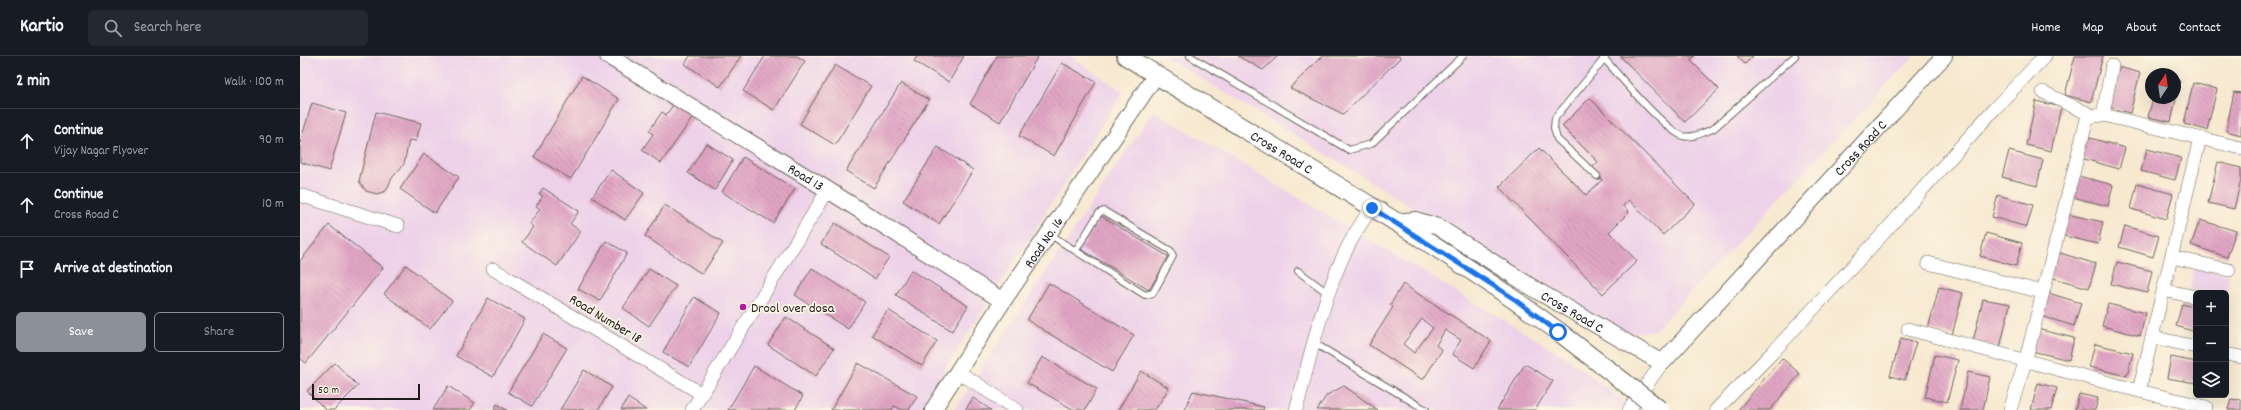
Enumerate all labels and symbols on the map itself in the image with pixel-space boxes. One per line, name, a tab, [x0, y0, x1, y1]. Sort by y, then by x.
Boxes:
north arrow	[2145, 68, 2181, 104]
street label: Cross Road C	[1831, 116, 1892, 181]
street label: Cross Road C	[1246, 127, 1316, 180]
street label: Road 13	[783, 160, 827, 197]
route end	[1363, 199, 1381, 217]
street label: Road No. 16	[1020, 213, 1069, 273]
street label: Cross Road C	[1536, 287, 1607, 339]
street label: Road Number 18	[565, 290, 645, 349]
place label: Drool over dosa	[751, 299, 835, 319]
marker: Drool over dosa	[738, 302, 748, 312]
route start	[1549, 323, 1567, 341]
scale bar	[312, 382, 420, 401]

